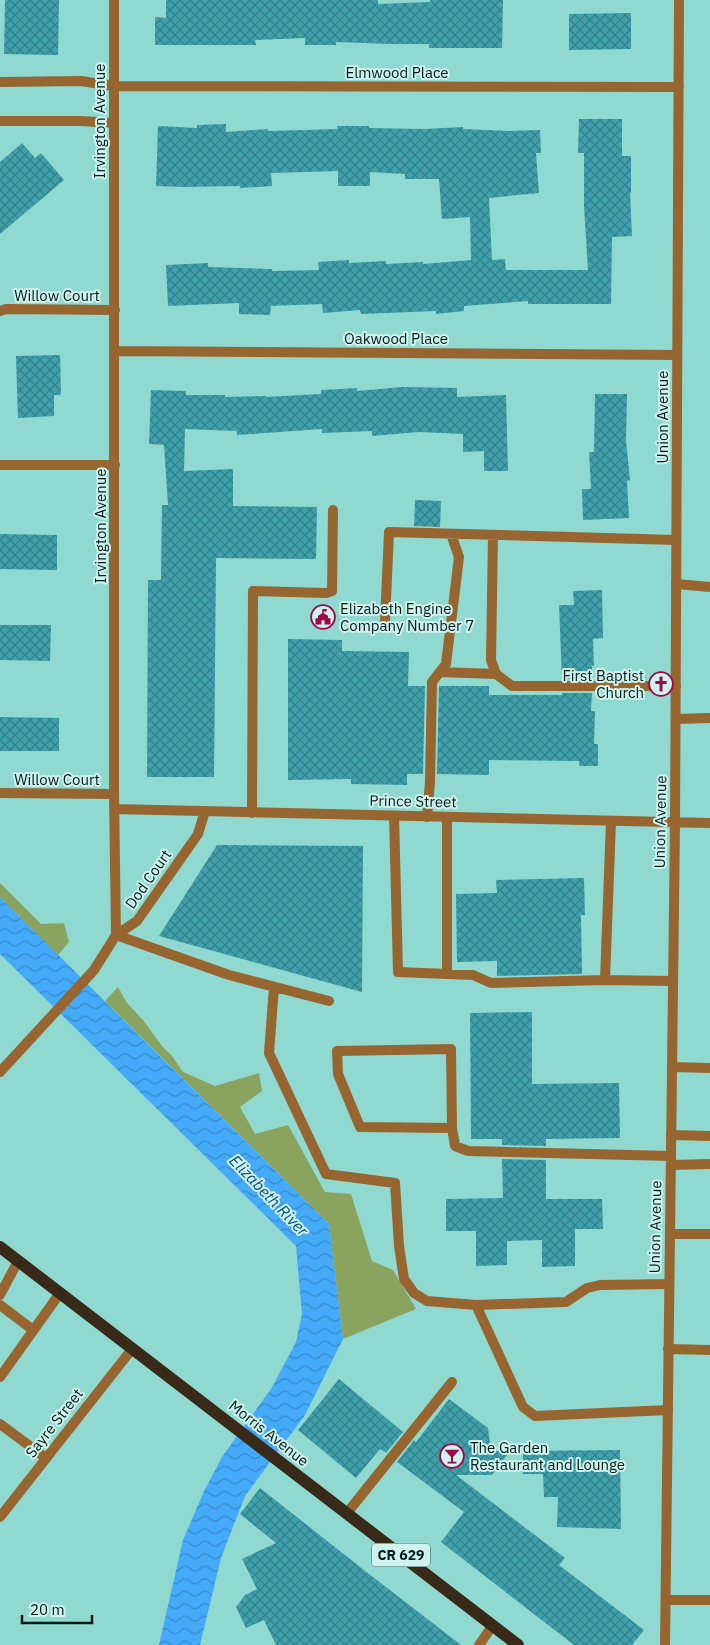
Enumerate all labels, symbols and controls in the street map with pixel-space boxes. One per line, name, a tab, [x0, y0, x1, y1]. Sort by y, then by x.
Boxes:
street label: Elmwood Place	[345, 63, 449, 82]
street label: Irvington Avenue	[90, 64, 109, 178]
street label: Willow Court	[14, 286, 100, 305]
street label: Oakwood Place	[344, 329, 448, 348]
street label: Union Avenue	[653, 371, 672, 464]
street label: Irvington Avenue	[91, 469, 110, 583]
place label: Elizabeth Engine Company Number 7	[340, 599, 474, 635]
public building icon: Elizabeth Engine Company Number 7	[310, 604, 336, 630]
place label: First Baptist Church	[562, 666, 644, 702]
church icon: First Baptist Church	[648, 671, 674, 697]
street label: Willow Court	[14, 770, 100, 789]
street label: Union Avenue	[650, 775, 670, 869]
street label: Prince Street	[369, 791, 457, 811]
street label: Dod Court	[121, 846, 175, 912]
water label: Elizabeth River	[225, 1150, 313, 1241]
street label: Union Avenue	[645, 1180, 665, 1274]
street label: Sayre Street	[21, 1385, 87, 1461]
street label: Morris Avenue	[225, 1396, 313, 1470]
place label: The Garden Restaurant and Lounge	[470, 1438, 625, 1474]
bar icon: The Garden Restaurant and Lounge	[439, 1443, 465, 1469]
road number: CR 629	[372, 1544, 430, 1566]
scale bar	[22, 1592, 92, 1624]
text: 20 m	[30, 1600, 65, 1619]

